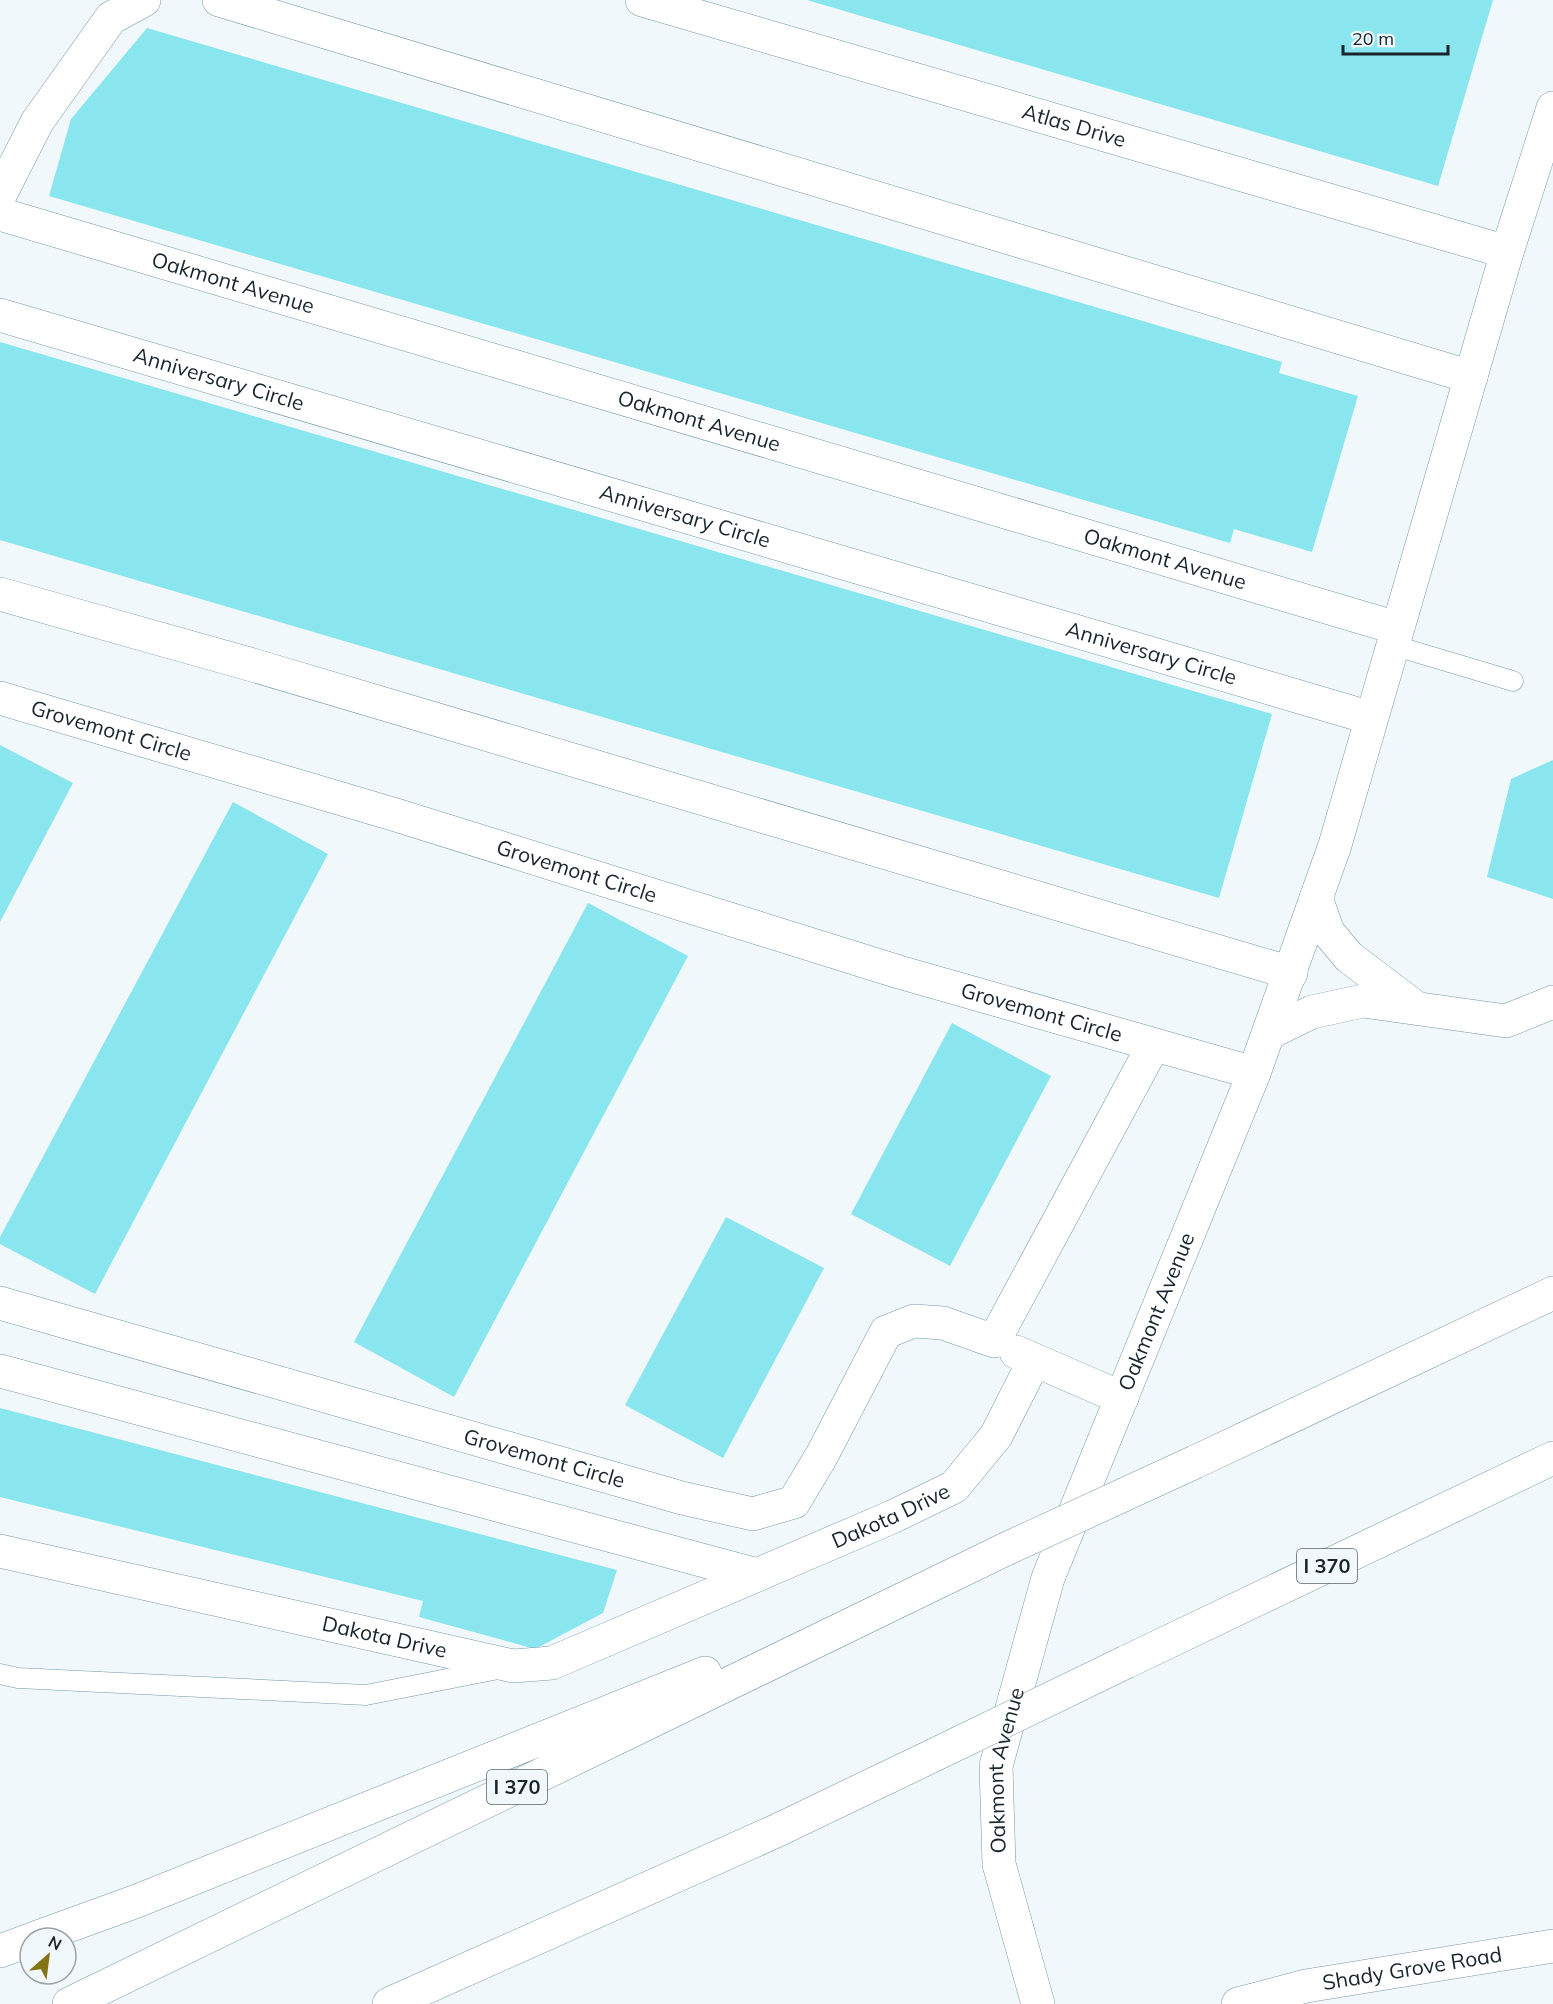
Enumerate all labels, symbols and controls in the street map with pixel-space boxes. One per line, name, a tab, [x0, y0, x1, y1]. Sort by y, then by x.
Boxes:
scale bar	[1343, 18, 1448, 56]
text: 20 m	[1352, 27, 1394, 50]
street label: Atlas Drive	[1019, 97, 1129, 152]
street label: Oakmont Avenue	[149, 246, 318, 318]
street label: Anniversary Circle	[131, 341, 307, 416]
street label: Oakmont Avenue	[615, 384, 784, 457]
street label: Anniversary Circle	[597, 478, 774, 553]
street label: Oakmont Avenue	[1081, 522, 1250, 595]
street label: Anniversary Circle	[1063, 615, 1240, 690]
street label: Grovemont Circle	[28, 694, 195, 766]
street label: Grovemont Circle	[493, 833, 660, 908]
street label: Grovemont Circle	[958, 976, 1125, 1047]
street label: Oakmont Avenue	[1112, 1228, 1200, 1394]
street label: Grovemont Circle	[461, 1422, 628, 1493]
street label: Dakota Drive	[827, 1477, 954, 1553]
road number: I 370	[1297, 1549, 1357, 1583]
street label: Dakota Drive	[320, 1610, 449, 1663]
street label: Oakmont Avenue	[982, 1684, 1029, 1854]
road number: I 370	[487, 1770, 547, 1804]
north arrow	[18, 1926, 78, 1986]
text: N	[45, 1931, 65, 1954]
street label: Shady Grove Road	[1320, 1940, 1504, 1995]

